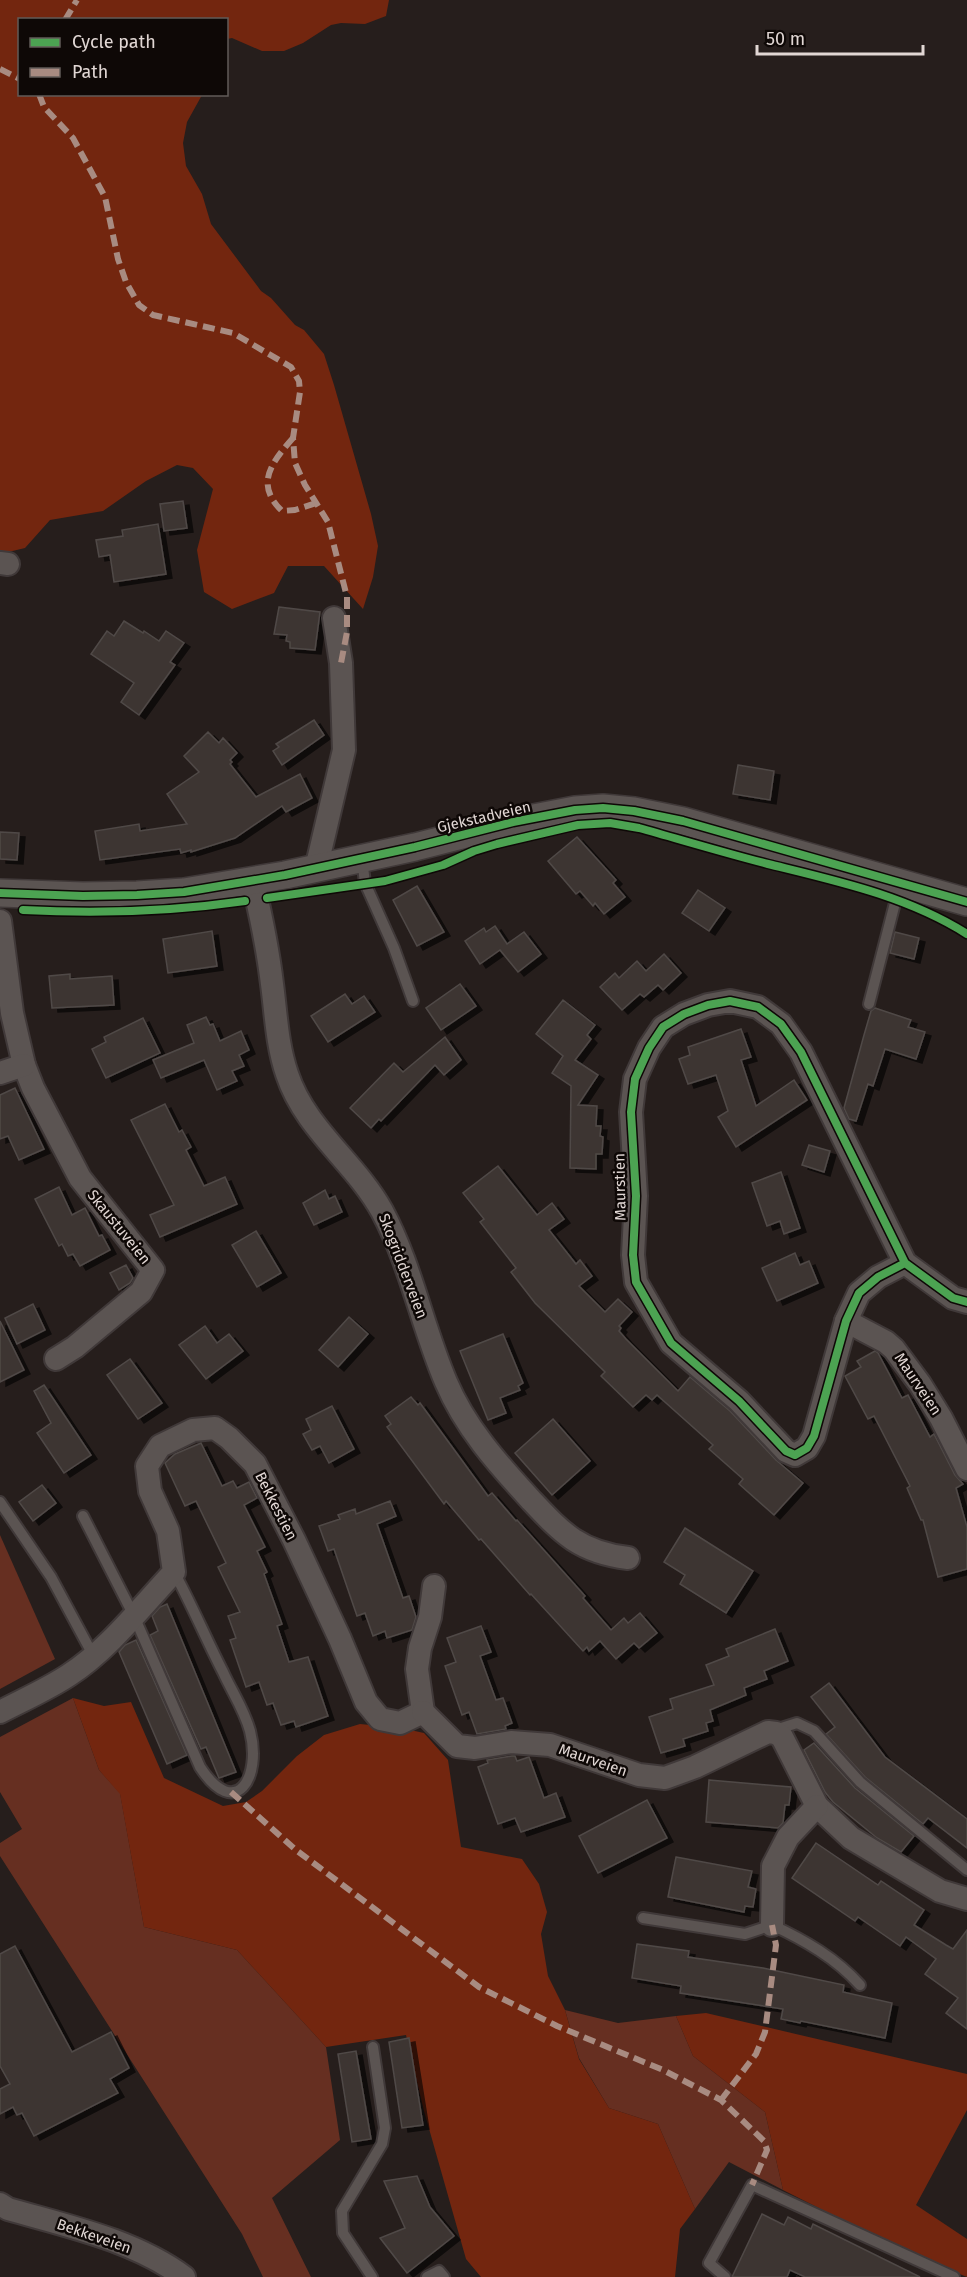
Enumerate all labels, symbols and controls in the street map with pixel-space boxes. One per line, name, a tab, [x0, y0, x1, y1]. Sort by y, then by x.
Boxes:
legend	[18, 18, 228, 96]
scale bar	[757, 18, 924, 56]
text: 50 m	[766, 28, 805, 50]
text: Cycle path	[72, 31, 156, 53]
text: Path	[72, 61, 108, 83]
street label: Gjekstadveien	[435, 797, 533, 837]
street label: Maurstien	[610, 1153, 630, 1221]
street label: Skaustuveien	[84, 1186, 154, 1268]
street label: Skogridderveien	[375, 1211, 431, 1321]
street label: Maurveien	[891, 1350, 945, 1418]
street label: Bekkestien	[251, 1469, 301, 1543]
street label: Maurveien	[556, 1740, 630, 1780]
street label: Bekkeveien	[55, 2215, 133, 2257]

